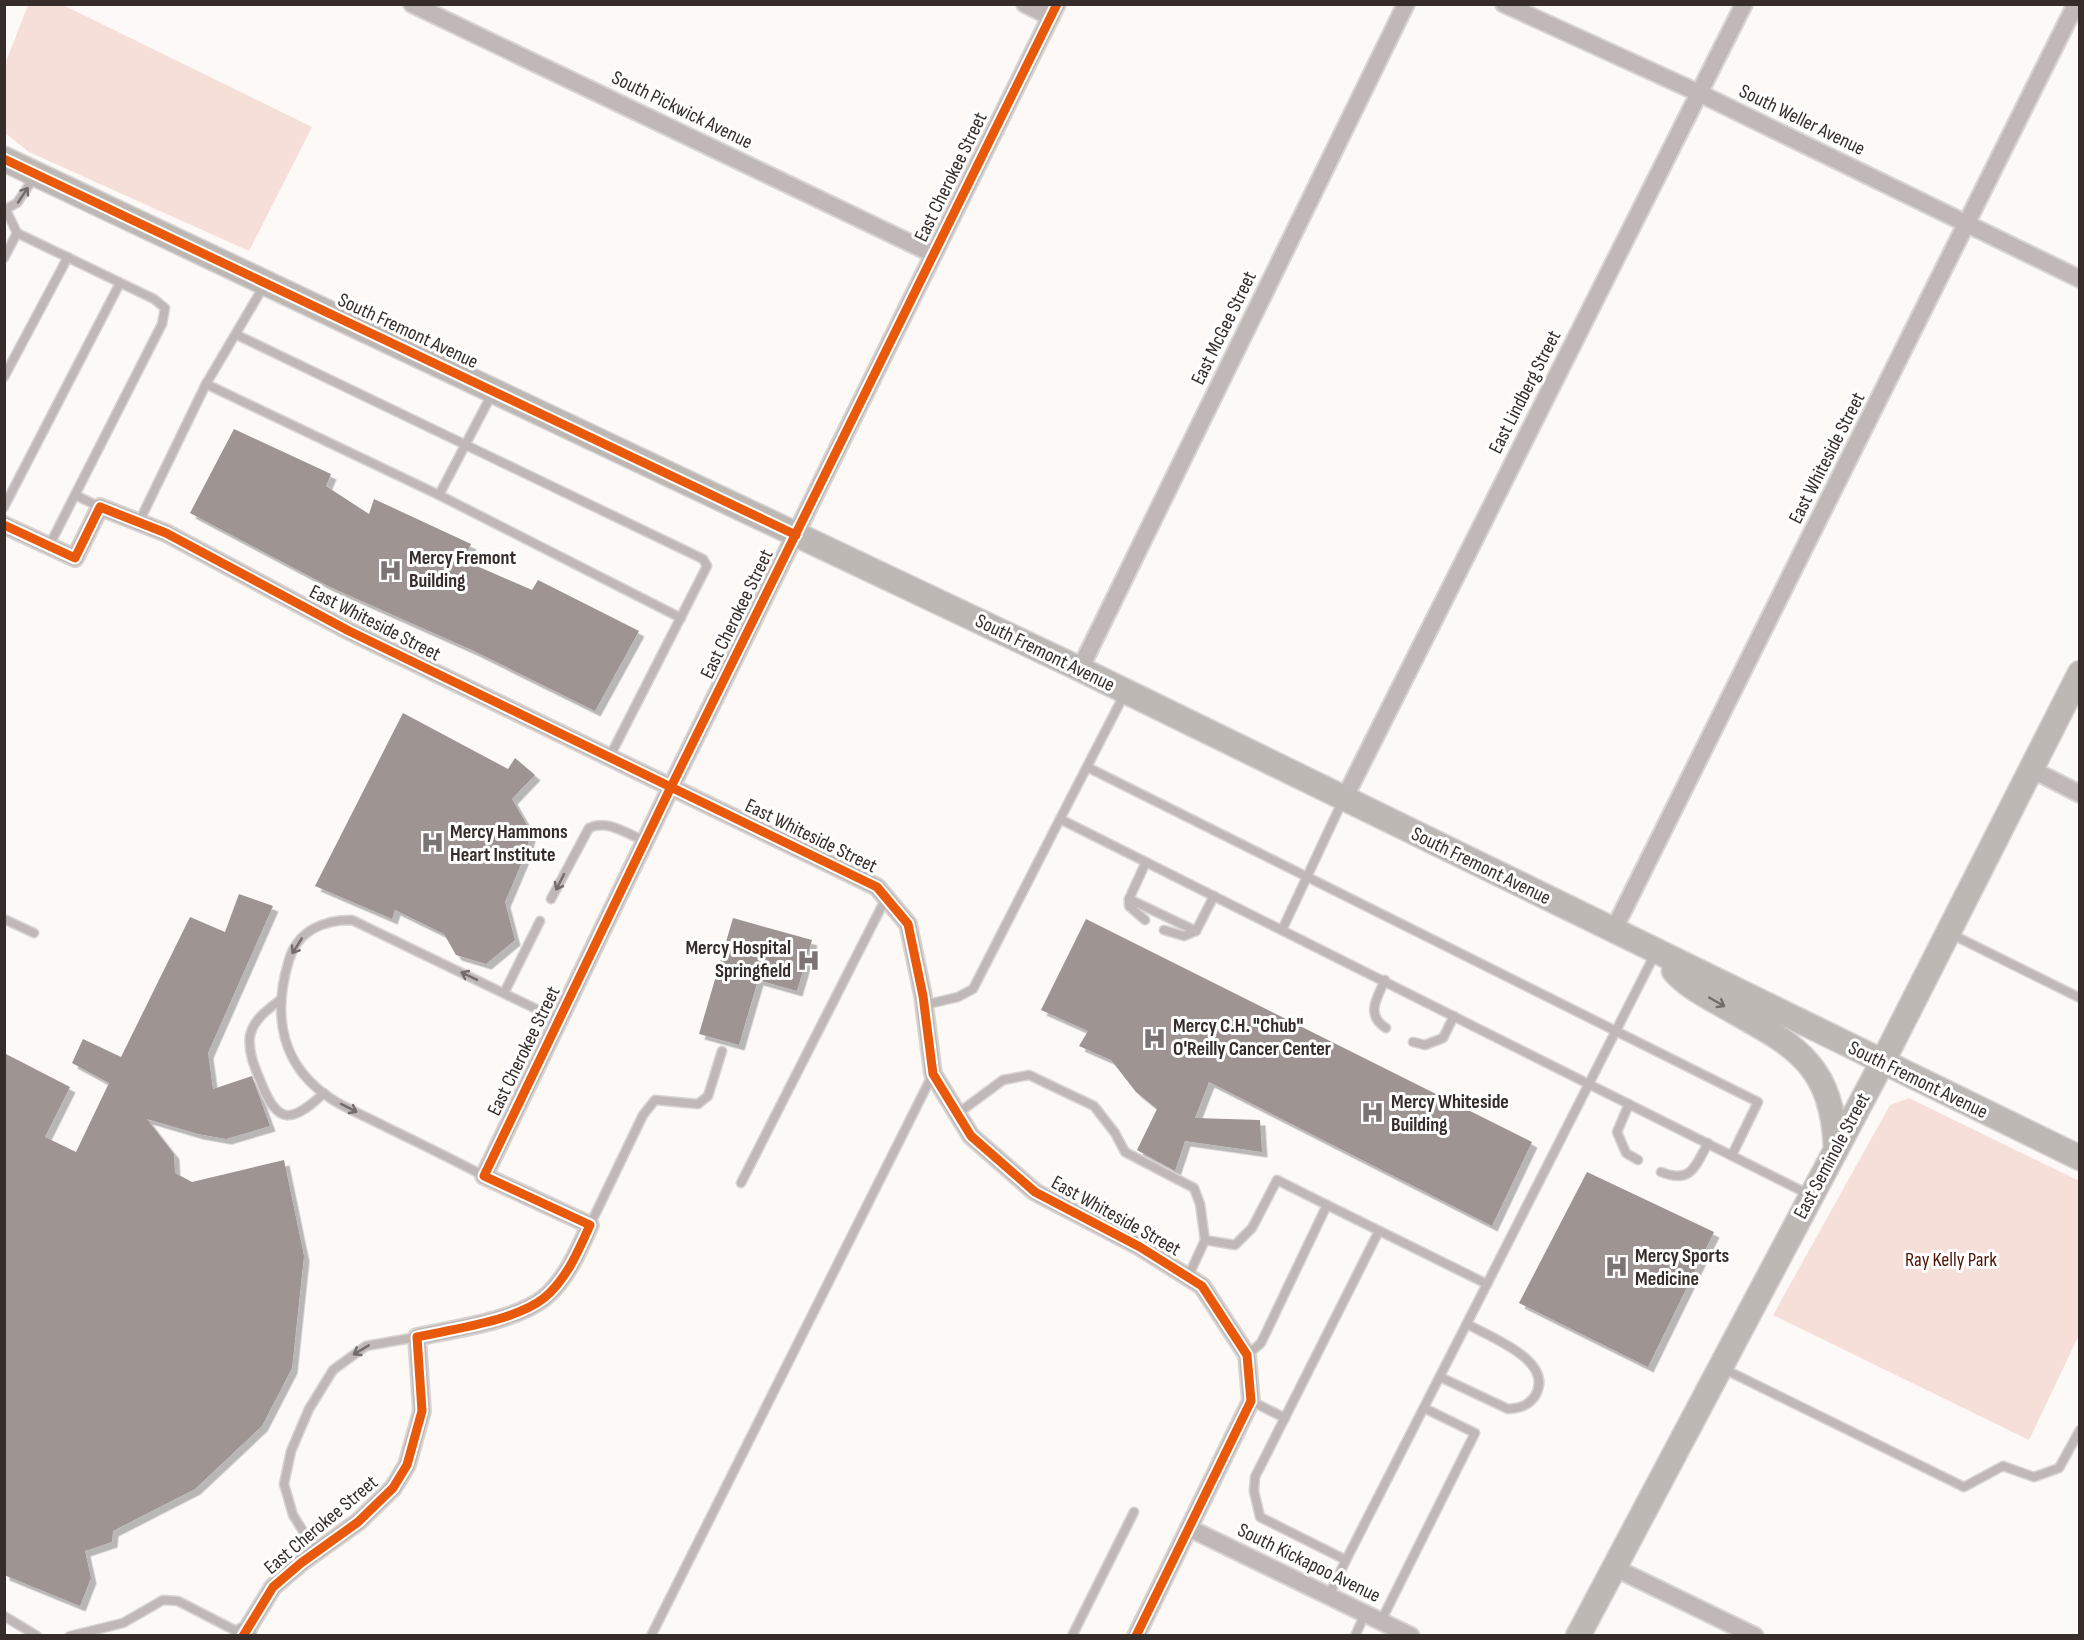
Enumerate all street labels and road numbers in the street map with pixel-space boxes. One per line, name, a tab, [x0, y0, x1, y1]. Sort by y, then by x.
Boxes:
street label: South Pickwick Avenue	[608, 66, 756, 154]
street label: South Weller Avenue	[1735, 79, 1869, 161]
street label: East Cherokee Street	[909, 108, 993, 246]
street label: East McGee Street	[1186, 267, 1262, 389]
street label: South Fremont Avenue	[334, 288, 482, 374]
street label: East Lindberg Street	[1484, 326, 1566, 458]
street label: East Whiteside Street	[1784, 388, 1870, 528]
street label: East Cherokee Street	[695, 545, 779, 683]
street label: East Whiteside Street	[305, 580, 445, 666]
street label: South Fremont Avenue	[971, 609, 1119, 697]
street label: East Whiteside Street	[741, 794, 881, 878]
street label: South Fremont Avenue	[1407, 822, 1555, 910]
street label: East Cherokee Street	[482, 982, 566, 1120]
street label: South Fremont Avenue	[1844, 1036, 1992, 1124]
street label: East Seminole Street	[1789, 1089, 1875, 1223]
street label: East Whiteside Street	[1047, 1171, 1185, 1261]
street label: East Cherokee Street	[259, 1471, 383, 1579]
street label: South Kickapoo Avenue	[1234, 1518, 1384, 1608]

